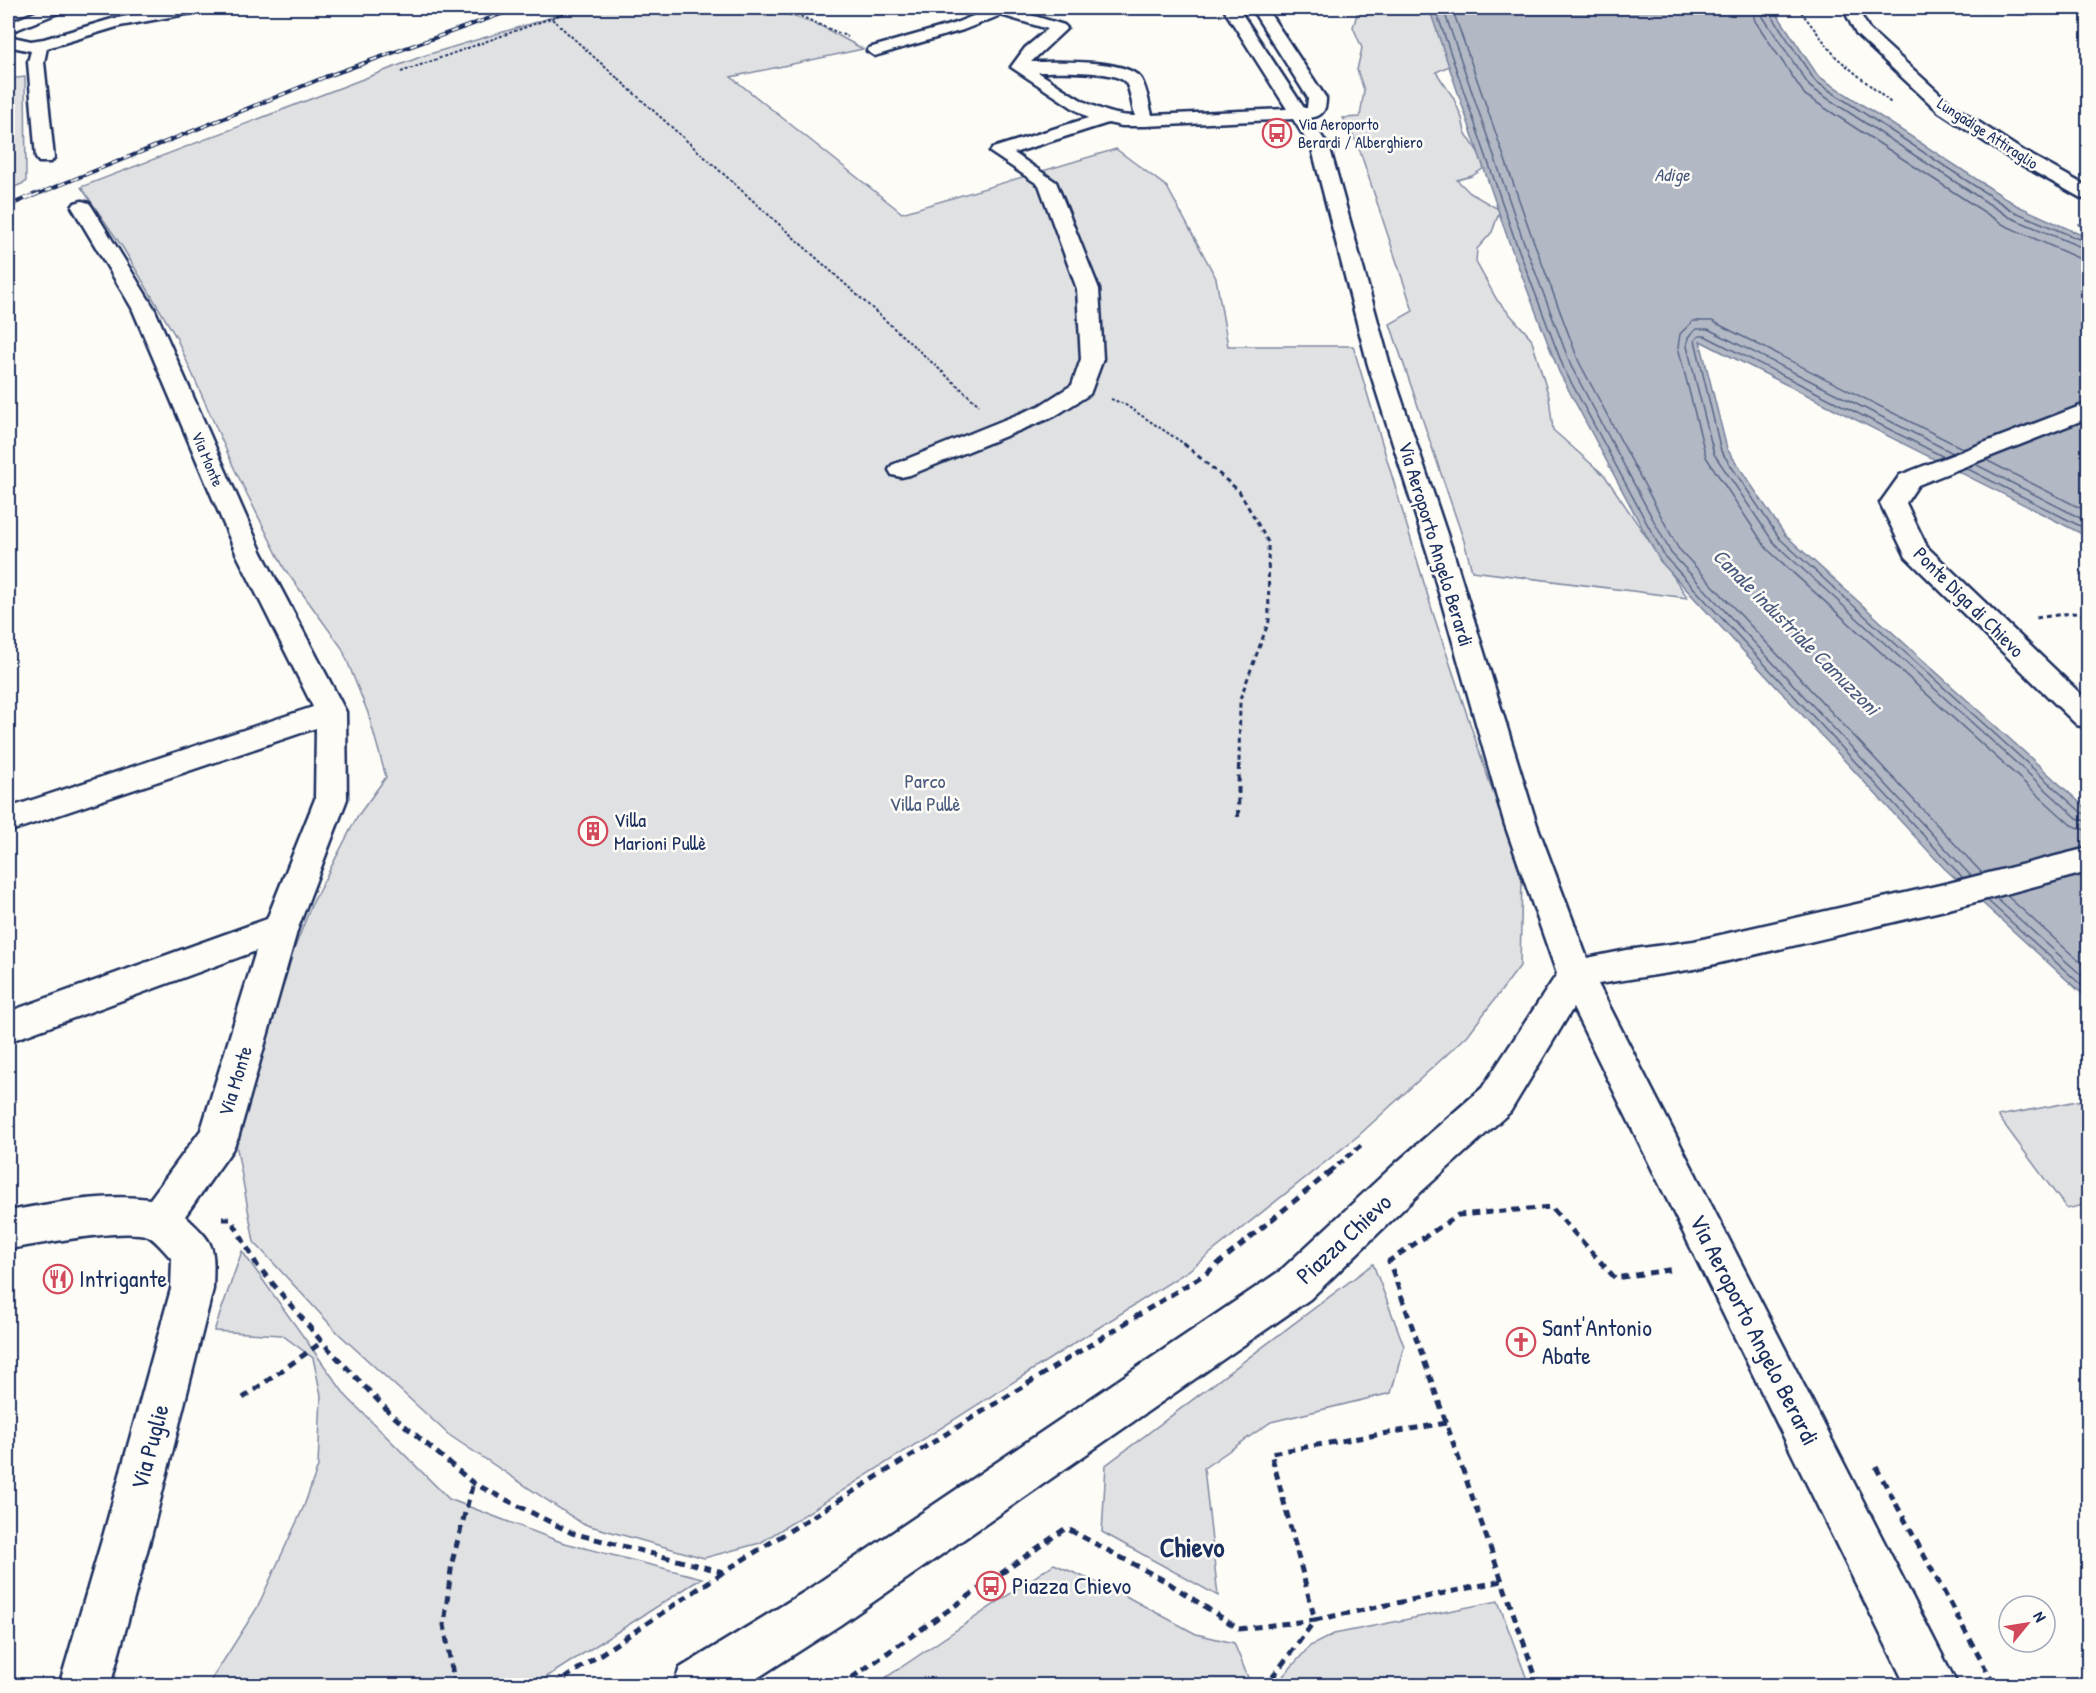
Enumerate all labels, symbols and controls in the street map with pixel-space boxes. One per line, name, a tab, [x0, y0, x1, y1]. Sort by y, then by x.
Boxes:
street label: Lungadige Attiraglio	[1933, 92, 2043, 174]
place label: Via Aeroporto Berardi / Alberghiero	[1298, 113, 1423, 153]
bus stop icon: Via Aeroporto Berardi / Alberghiero	[1261, 117, 1293, 149]
water label: Adige	[1654, 162, 1690, 187]
street label: Via Monte	[187, 428, 230, 490]
street label: Via Aeroporto Angelo Berardi	[1392, 438, 1480, 650]
street label: Ponte Diga di Chievo	[1908, 540, 2031, 663]
water label: Canale industriale Camuzzoni	[1706, 542, 1888, 723]
park label: Parco Villa Pullè	[890, 767, 961, 817]
place label: Villa Marioni Pullè	[614, 806, 706, 856]
building icon: Villa Marioni Pullè	[577, 815, 609, 847]
street label: Via Monte	[211, 1042, 258, 1119]
street label: Piazza Chievo	[1289, 1186, 1398, 1291]
street label: Via Aeroporto Angelo Berardi	[1683, 1209, 1827, 1451]
place label: Intrigante	[79, 1262, 168, 1294]
restaurant icon: Intrigante	[42, 1263, 74, 1295]
place label: Sant'Antonio Abate	[1542, 1311, 1652, 1371]
church icon: Sant'Antonio Abate	[1505, 1326, 1537, 1358]
street label: Via Puglie	[122, 1400, 176, 1493]
district label: Chievo	[1160, 1529, 1224, 1565]
place label: Piazza Chievo	[1012, 1569, 1132, 1601]
bus stop icon: Piazza Chievo	[975, 1570, 1007, 1602]
north arrow	[1997, 1594, 2057, 1654]
text: N	[2028, 1607, 2052, 1626]

